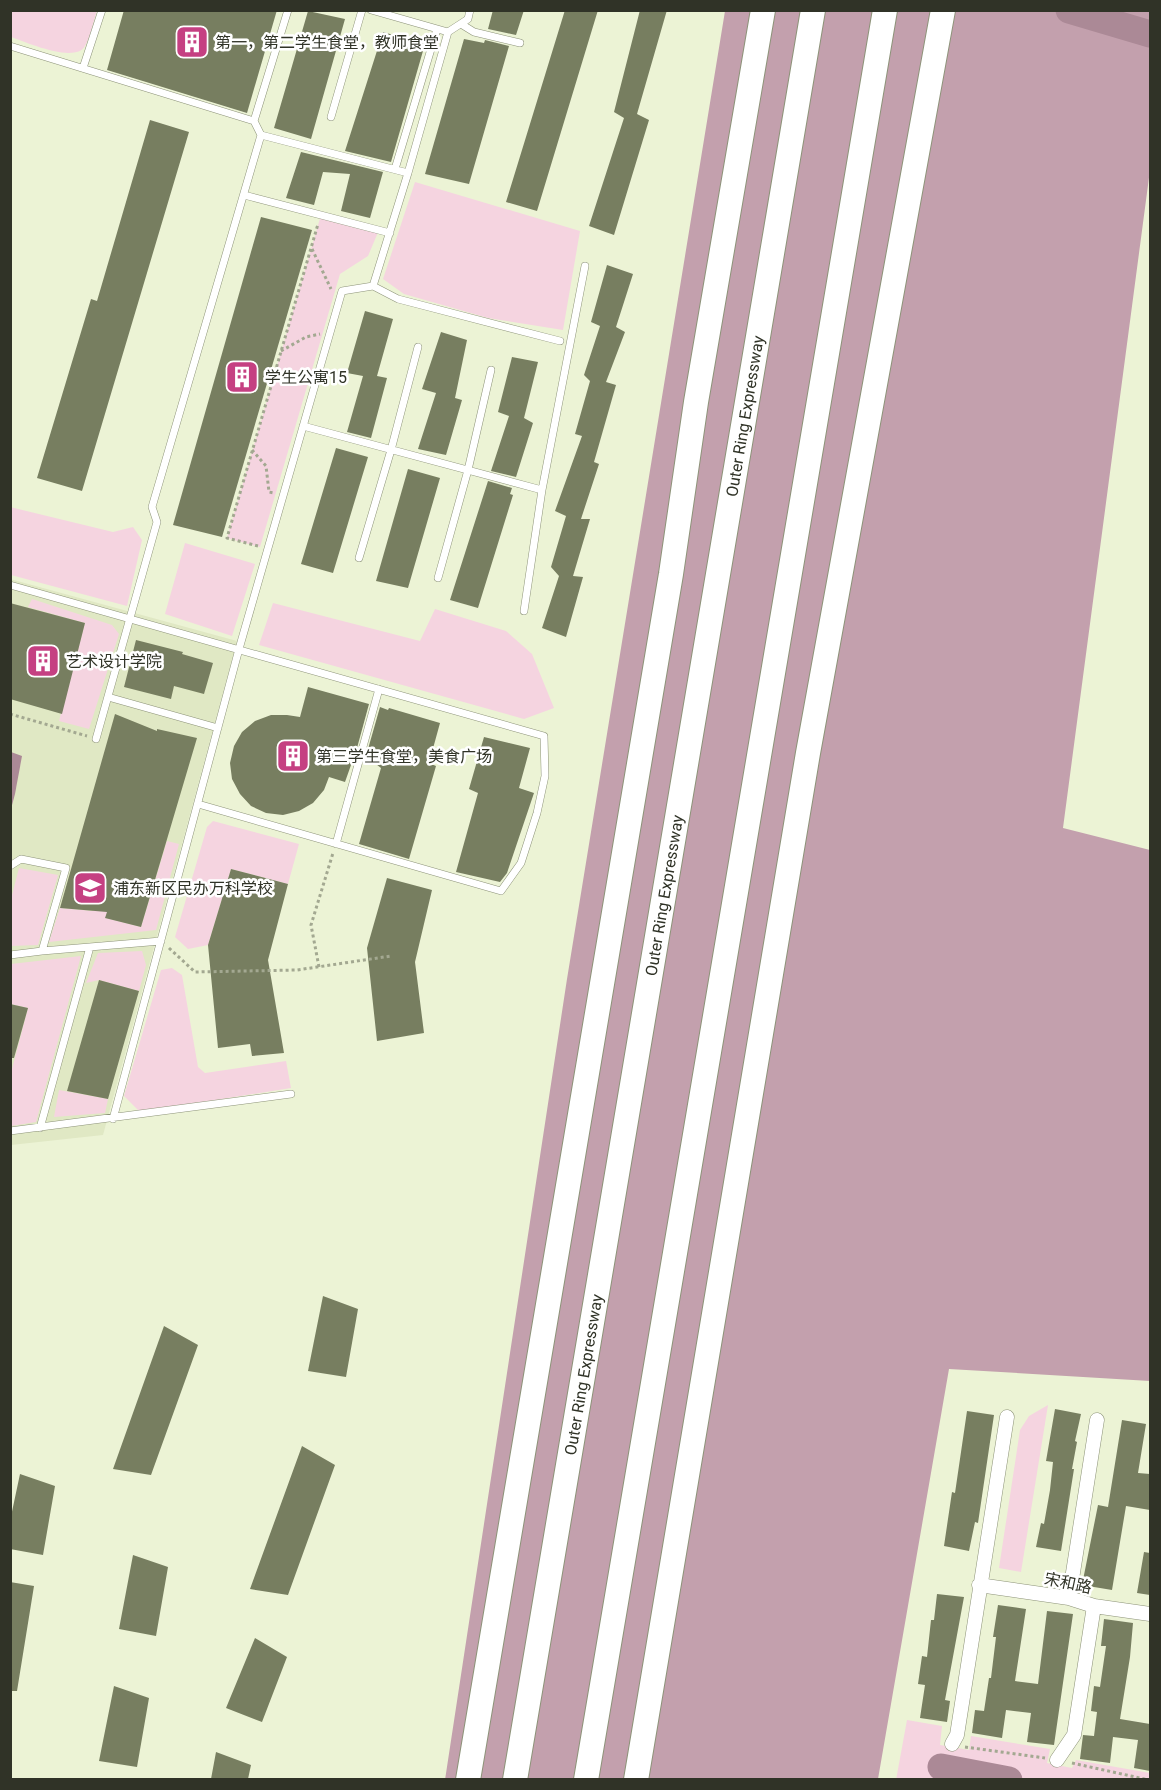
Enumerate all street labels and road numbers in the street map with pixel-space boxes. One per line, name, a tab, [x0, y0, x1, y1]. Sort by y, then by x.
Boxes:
street label: Outer Ring Expressway	[722, 334, 768, 498]
street label: Outer Ring Expressway	[641, 813, 687, 977]
street label: Outer Ring Expressway	[560, 1292, 606, 1457]
street label: 宋和路	[1043, 1569, 1093, 1597]

